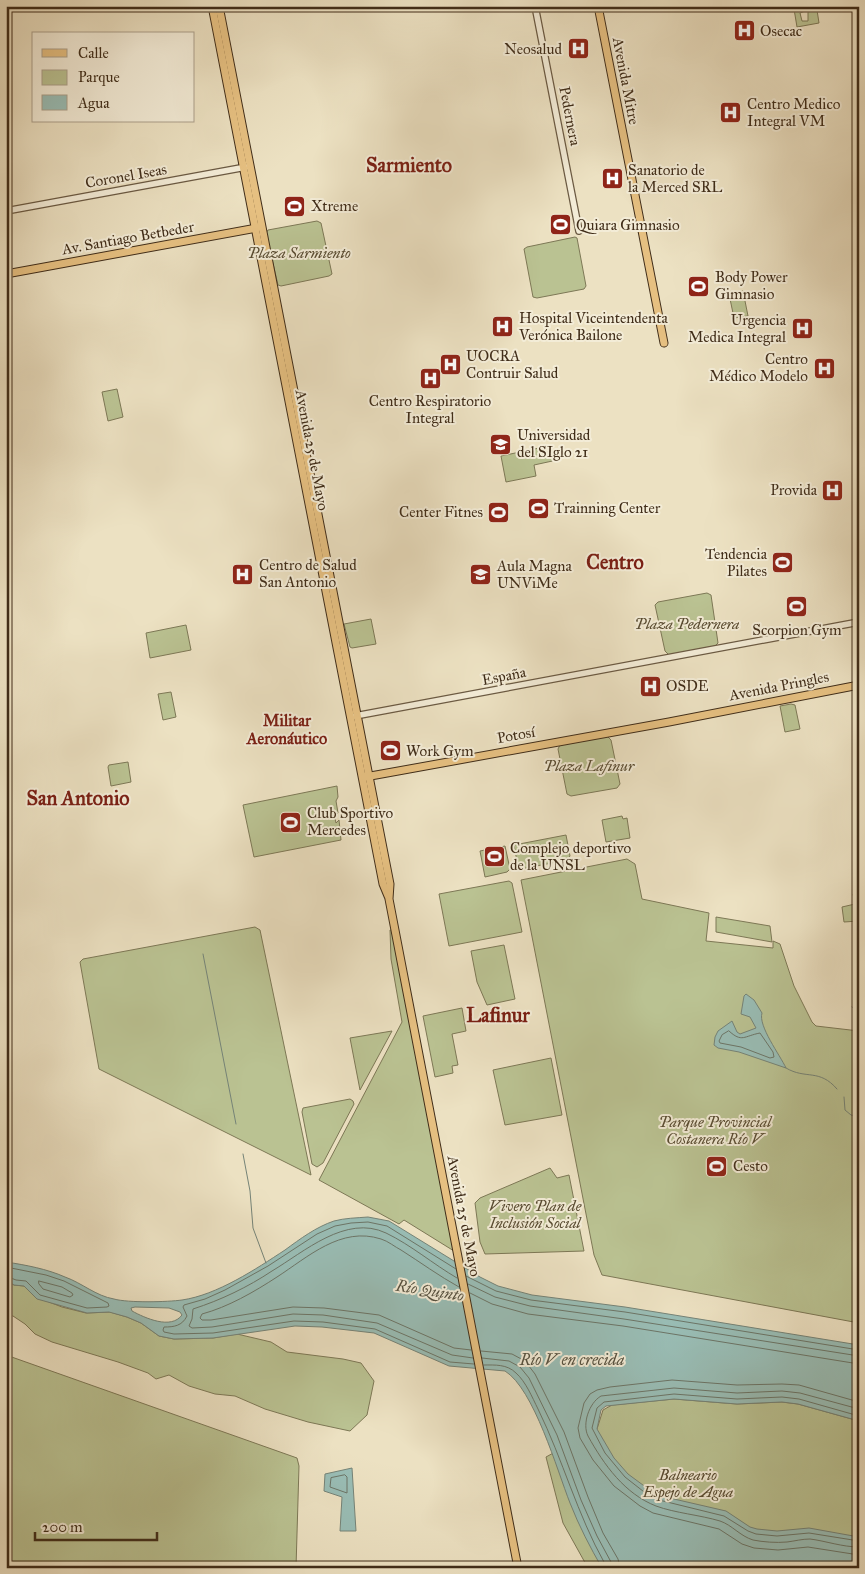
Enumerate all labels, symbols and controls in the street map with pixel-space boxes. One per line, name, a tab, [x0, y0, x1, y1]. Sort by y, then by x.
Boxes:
hospital icon: Osecac	[732, 19, 756, 43]
place label: Osecac	[760, 22, 802, 40]
legend	[32, 32, 195, 122]
street label: Avenida Mitre	[609, 35, 643, 126]
hospital icon: Neosalud	[566, 37, 590, 61]
place label: Neosalud	[504, 40, 562, 58]
text: Calle	[78, 44, 109, 62]
text: Parque	[78, 68, 120, 87]
street label: Pedernera	[555, 85, 585, 148]
text: Agua	[77, 94, 110, 112]
place label: Centro Medico Integral VM	[747, 95, 841, 130]
hospital icon: Centro Medico Integral VM	[719, 101, 743, 125]
district label: Sarmiento	[366, 153, 452, 177]
street label: Coronel Iseas	[84, 160, 168, 192]
place label: Sanatorio de la Merced SRL	[628, 161, 722, 196]
hospital icon: Sanatorio de la Merced SRL	[600, 167, 624, 191]
sports icon: Xtreme	[283, 194, 307, 218]
place label: Xtreme	[311, 197, 358, 215]
sports icon: Quiara Gimnasio	[548, 213, 572, 237]
place label: Quiara Gimnasio	[576, 216, 680, 234]
street label: Av. Santiago Betbeder	[60, 217, 196, 259]
park label: Plaza Sarmiento	[247, 244, 351, 262]
place label: Body Power Gimnasio	[715, 268, 788, 303]
sports icon: Body Power Gimnasio	[687, 274, 711, 298]
place label: Hospital Viceintendenta Verónica Bailone	[518, 309, 668, 344]
place label: Urgencia Medica Integral	[688, 311, 787, 346]
hospital icon: Hospital Viceintendenta Verónica Bailone	[491, 315, 515, 339]
hospital icon: Urgencia Medica Integral	[790, 317, 814, 341]
place label: UOCRA Contruir Salud	[466, 347, 559, 382]
place label: Centro Médico Modelo	[709, 350, 808, 385]
hospital icon: UOCRA Contruir Salud	[438, 353, 462, 377]
hospital icon: Centro Médico Modelo	[812, 356, 836, 380]
hospital icon: Centro Respiratorio Integral	[418, 366, 442, 390]
street label: Avenida 25 de Mayo	[291, 387, 333, 512]
place label: Centro Respiratorio Integral	[369, 392, 491, 427]
place label: Universidad del SIglo 21	[517, 426, 591, 461]
school or university icon: Universidad del SIglo 21	[489, 432, 513, 456]
hospital icon: Provida	[821, 478, 845, 502]
place label: Provida	[770, 481, 818, 499]
sports icon: Trainning Center	[526, 496, 550, 520]
place label: Trainning Center	[554, 499, 661, 517]
sports icon: Center Fitnes	[487, 500, 511, 524]
place label: Center Fitnes	[399, 503, 483, 521]
place label: Tendencia Pilates	[705, 545, 768, 580]
district label: Centro	[586, 550, 644, 574]
sports icon: Tendencia Pilates	[771, 551, 795, 575]
place label: Centro de Salud San Antonio	[259, 556, 357, 591]
place label: Aula Magna UNViMe	[496, 557, 572, 592]
hospital icon: Centro de Salud San Antonio	[231, 562, 255, 586]
school or university icon: Aula Magna UNViMe	[469, 563, 493, 587]
sports icon: Scorpion Gym	[785, 595, 809, 619]
park label: Plaza Pedernera	[635, 615, 739, 633]
place label: Scorpion Gym	[752, 621, 842, 639]
street label: España	[480, 663, 528, 689]
street label: Avenida Pringles	[727, 668, 830, 705]
hospital icon: OSDE	[638, 674, 662, 698]
place label: OSDE	[666, 677, 709, 695]
district label: Militar Aeronáutico	[246, 711, 327, 748]
street label: Potosí	[495, 723, 537, 747]
sports icon: Work Gym	[378, 739, 402, 763]
place label: Work Gym	[406, 742, 474, 760]
park label: Plaza Lafinur	[544, 757, 635, 775]
district label: San Antonio	[26, 786, 130, 810]
place label: Club Sportivo Mercedes	[307, 804, 393, 839]
sports icon: Club Sportivo Mercedes	[279, 810, 303, 834]
place label: Complejo deportivo de la UNSL	[510, 839, 632, 874]
sports icon: Complejo deportivo de la UNSL	[482, 845, 506, 869]
district label: Lafinur	[466, 1003, 530, 1027]
park label: Parque Provincial Costanera Río V	[659, 1113, 773, 1148]
street label: Avenida 25 de Mayo	[443, 1153, 485, 1278]
sports icon: Cesto	[705, 1154, 729, 1178]
place label: Cesto	[733, 1157, 768, 1175]
park label: Vivero Plan de Inclusión Social	[488, 1197, 583, 1232]
water label: Río Quinto	[394, 1276, 465, 1305]
water label: Río V en crecida	[519, 1350, 625, 1369]
park label: Balneario Espejo de Agua	[642, 1466, 733, 1502]
scale bar	[35, 1509, 158, 1541]
text: 200 m	[42, 1518, 83, 1536]

